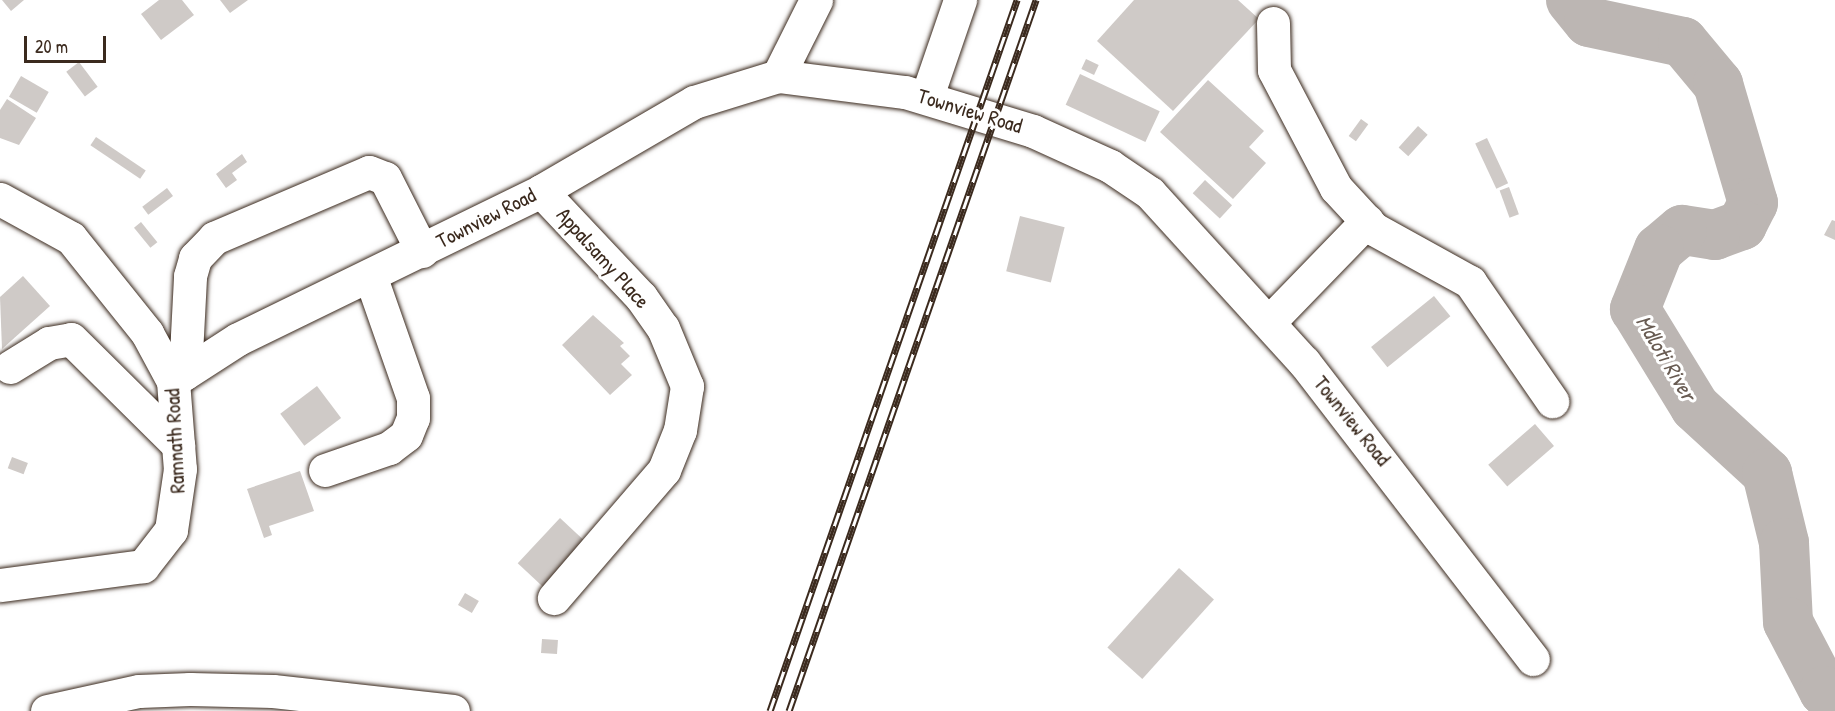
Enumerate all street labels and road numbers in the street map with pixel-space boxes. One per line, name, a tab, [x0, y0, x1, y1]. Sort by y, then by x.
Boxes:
street label: Townview Road	[915, 83, 1025, 139]
street label: Townview Road	[432, 182, 540, 254]
street label: Appalsamy Place	[551, 202, 655, 314]
street label: Townview Road	[1308, 371, 1396, 471]
street label: Ramnath Road	[160, 388, 190, 494]

